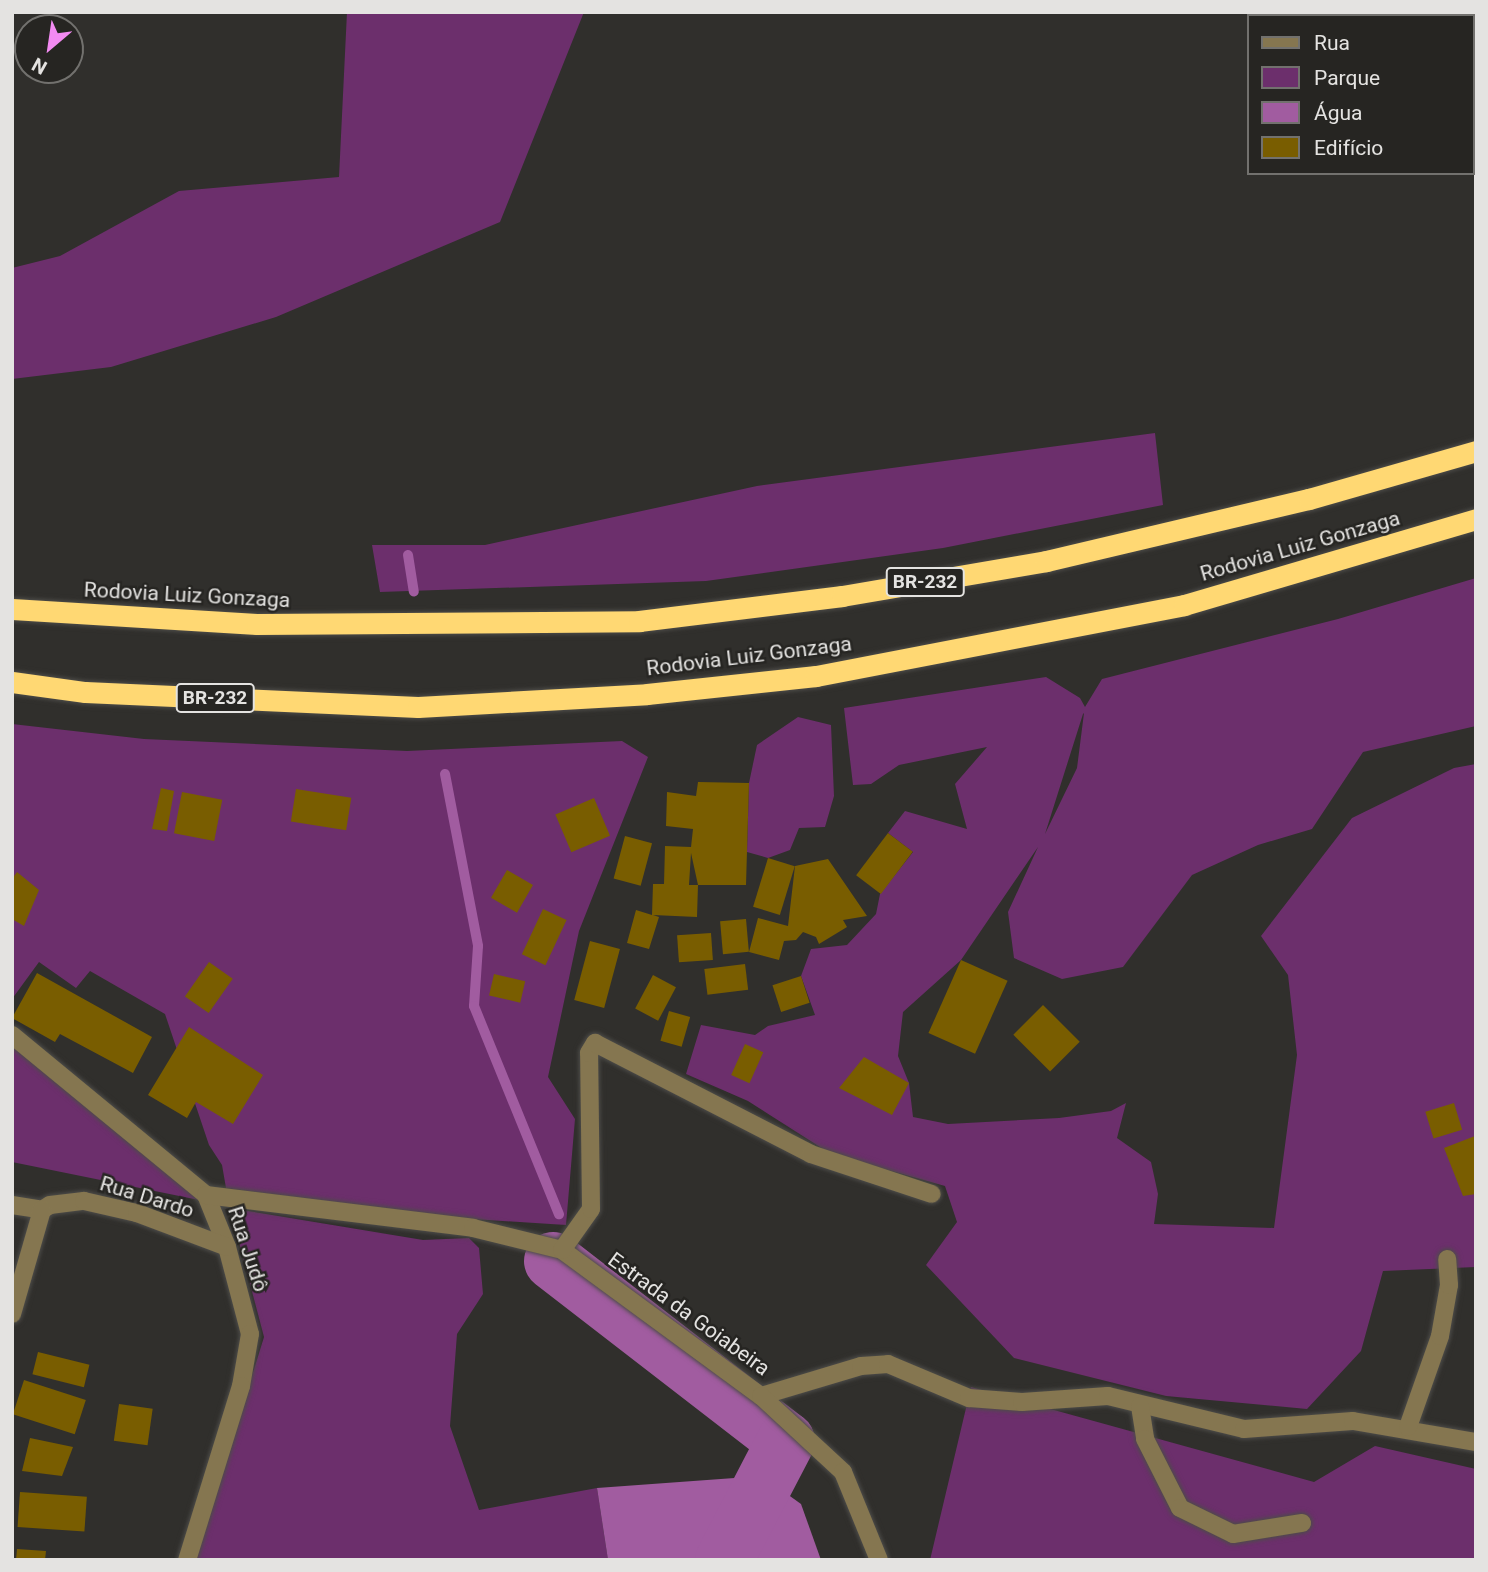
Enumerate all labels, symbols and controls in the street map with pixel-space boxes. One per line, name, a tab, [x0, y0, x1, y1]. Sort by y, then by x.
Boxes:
north arrow	[14, 14, 84, 84]
legend	[1246, 14, 1474, 175]
text: Rua	[1314, 31, 1350, 55]
text: N	[28, 53, 51, 79]
text: Parque	[1314, 66, 1380, 90]
text: Água	[1314, 101, 1363, 125]
text: Edifício	[1314, 136, 1383, 160]
street label: Rodovia Luiz Gonzaga	[1197, 505, 1403, 587]
road number: BR-232	[885, 566, 965, 597]
street label: Rodovia Luiz Gonzaga	[83, 577, 291, 613]
street label: Rodovia Luiz Gonzaga	[645, 631, 853, 681]
road number: BR-232	[175, 682, 255, 713]
street label: Rua Dardo	[97, 1171, 197, 1223]
street label: Rua Judô	[222, 1203, 274, 1295]
street label: Estrada da Goiabeira	[603, 1247, 775, 1381]

